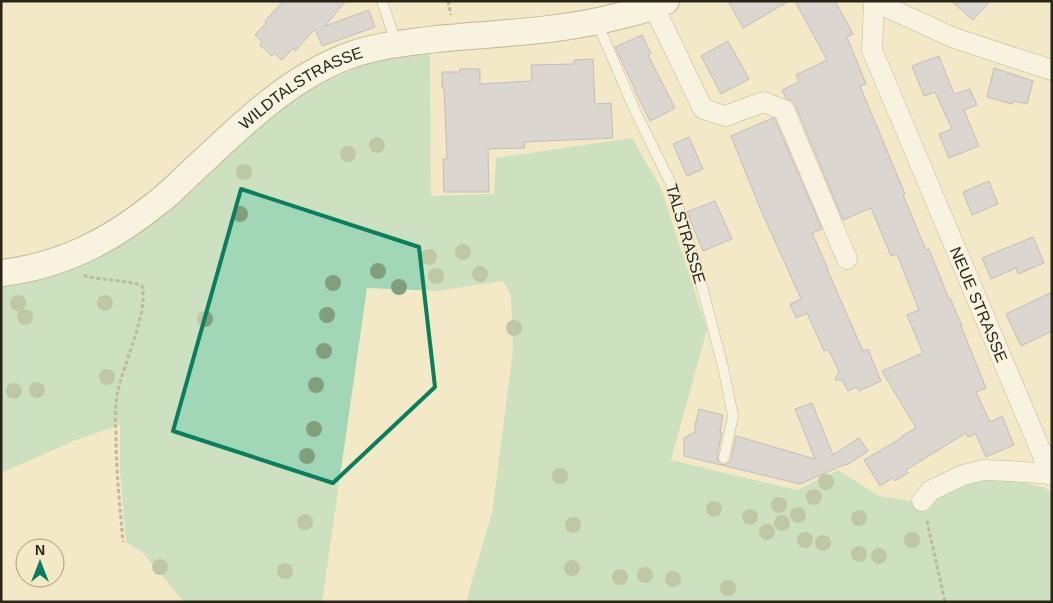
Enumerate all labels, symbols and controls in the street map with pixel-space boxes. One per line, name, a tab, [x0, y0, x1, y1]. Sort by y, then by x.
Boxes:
street label: WILDTALSTRASSE	[236, 44, 365, 133]
street label: TALSTRASSE	[663, 182, 708, 285]
street label: NEUE STRASSE	[947, 244, 1010, 365]
north arrow	[15, 538, 65, 588]
text: N	[35, 542, 45, 558]

